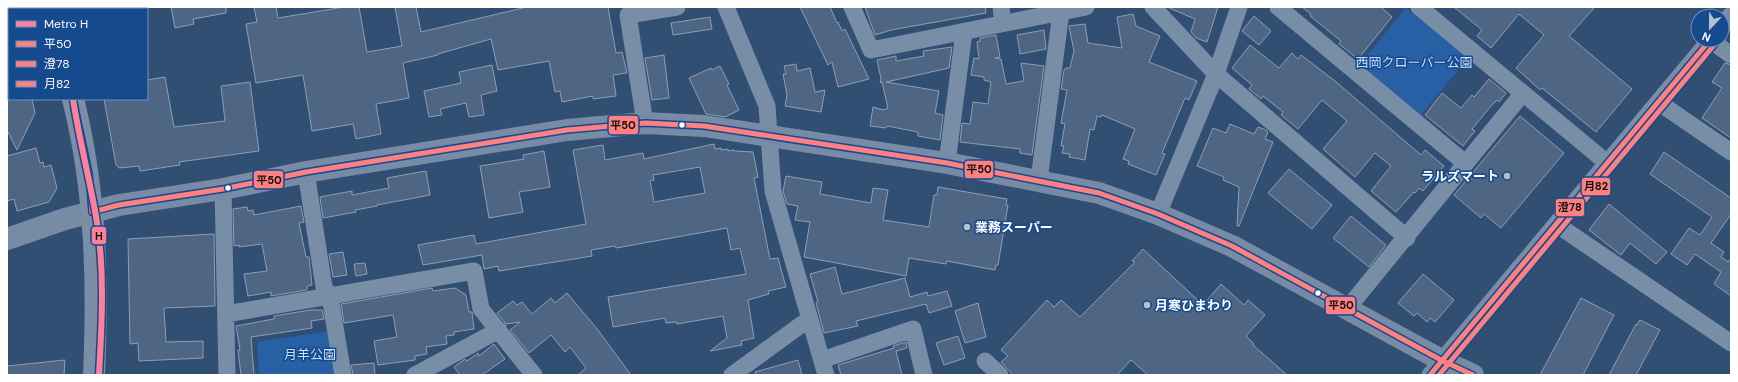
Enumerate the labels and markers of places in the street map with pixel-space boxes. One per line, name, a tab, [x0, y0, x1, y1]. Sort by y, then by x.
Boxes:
unlabelled marker	[677, 120, 687, 130]
place label: ラルズマート	[1421, 168, 1499, 185]
marker: ラルズマート	[1502, 171, 1512, 181]
unlabelled marker	[223, 183, 233, 193]
place label: 業務スーパー	[975, 219, 1053, 236]
marker: 業務スーパー	[962, 222, 972, 232]
unlabelled marker	[1313, 288, 1323, 298]
place label: 月寒ひまわり	[1155, 297, 1233, 314]
marker: 月寒ひまわり	[1142, 300, 1152, 310]

